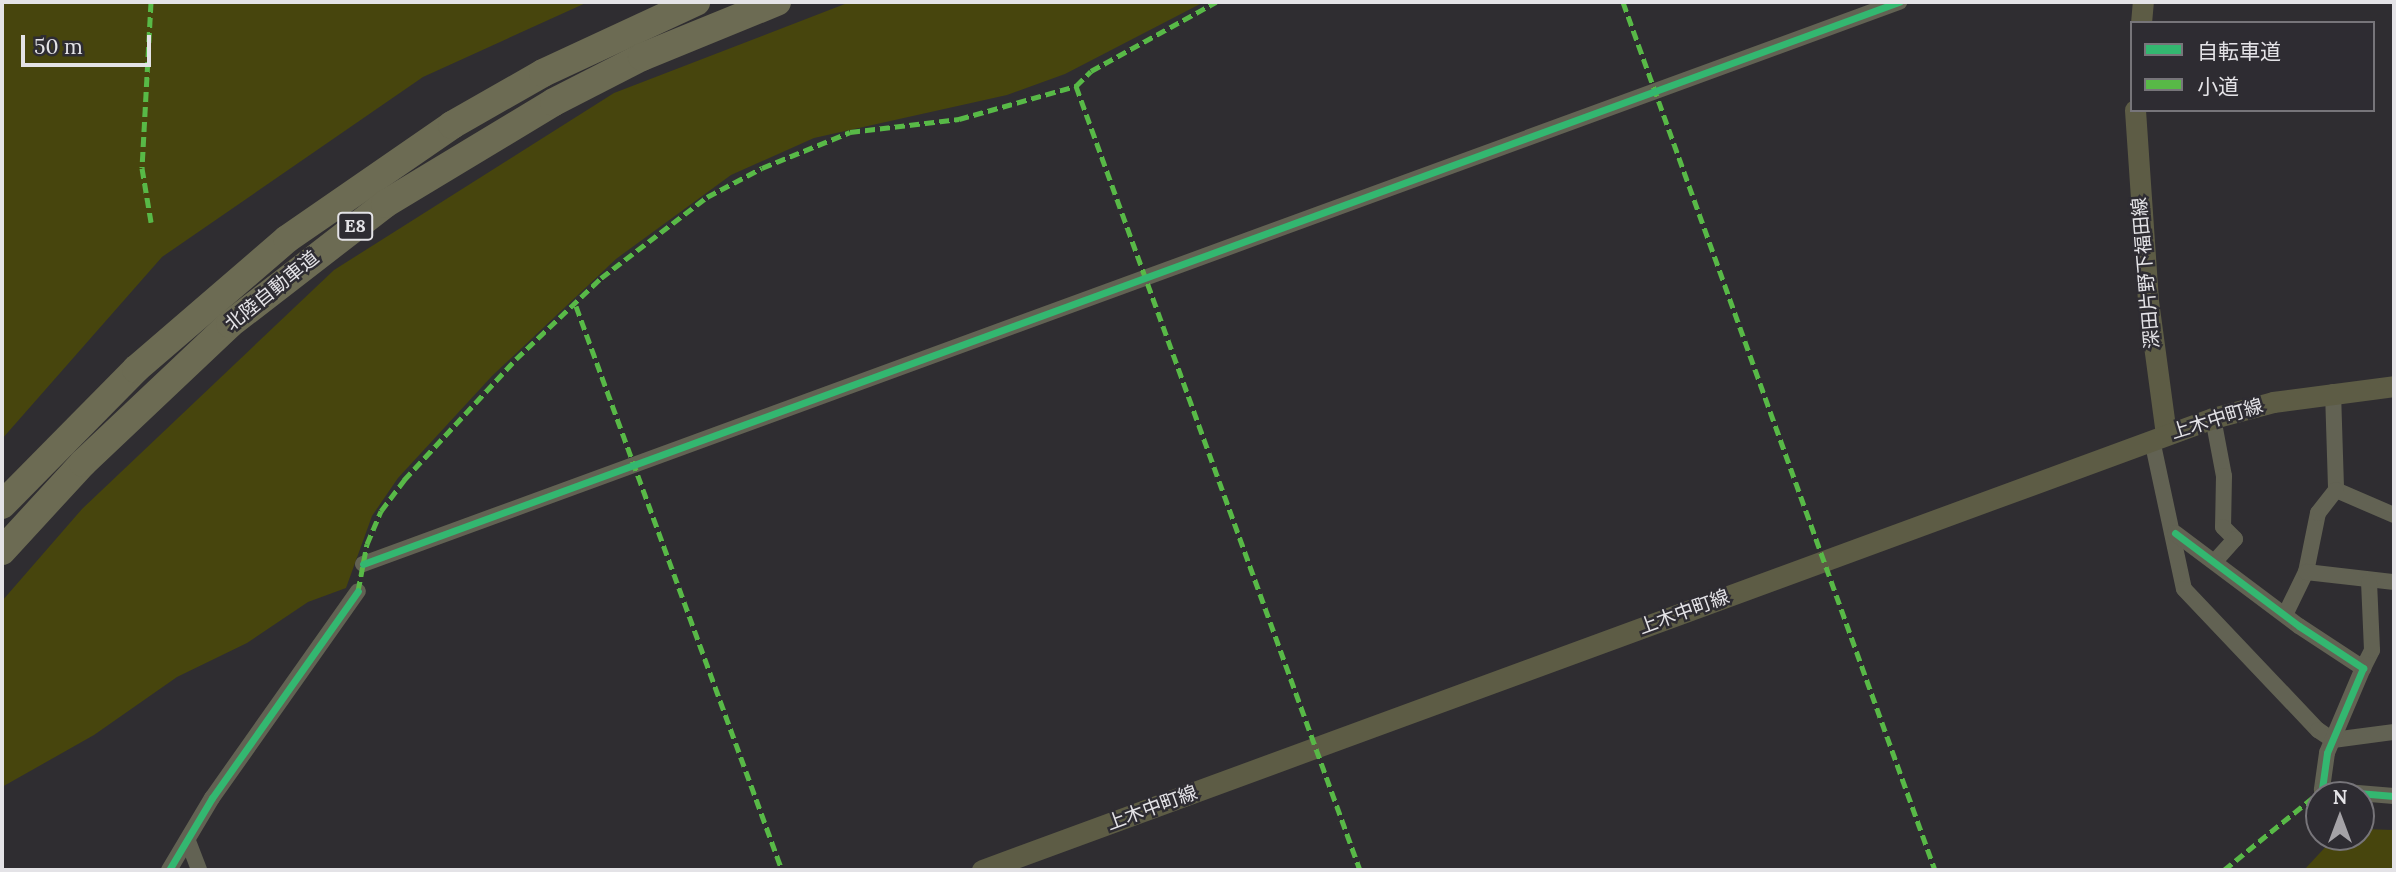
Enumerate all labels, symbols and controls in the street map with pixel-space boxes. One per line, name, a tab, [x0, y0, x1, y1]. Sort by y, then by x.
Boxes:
scale bar	[24, 21, 154, 65]
legend	[2130, 21, 2375, 112]
text: 50 m	[34, 33, 83, 60]
text: 自転車道	[2197, 38, 2281, 65]
text: 小道	[2197, 73, 2239, 100]
street label: 深田片野下福田線	[2128, 196, 2164, 350]
road number: E8	[336, 211, 374, 240]
street label: 北陸自動車道	[221, 246, 323, 336]
street label: 上木中町線	[2168, 394, 2266, 444]
street label: 上木中町線	[1635, 585, 1733, 639]
street label: 上木中町線	[1103, 781, 1201, 835]
north arrow	[2305, 781, 2375, 851]
text: N	[2333, 785, 2347, 809]

